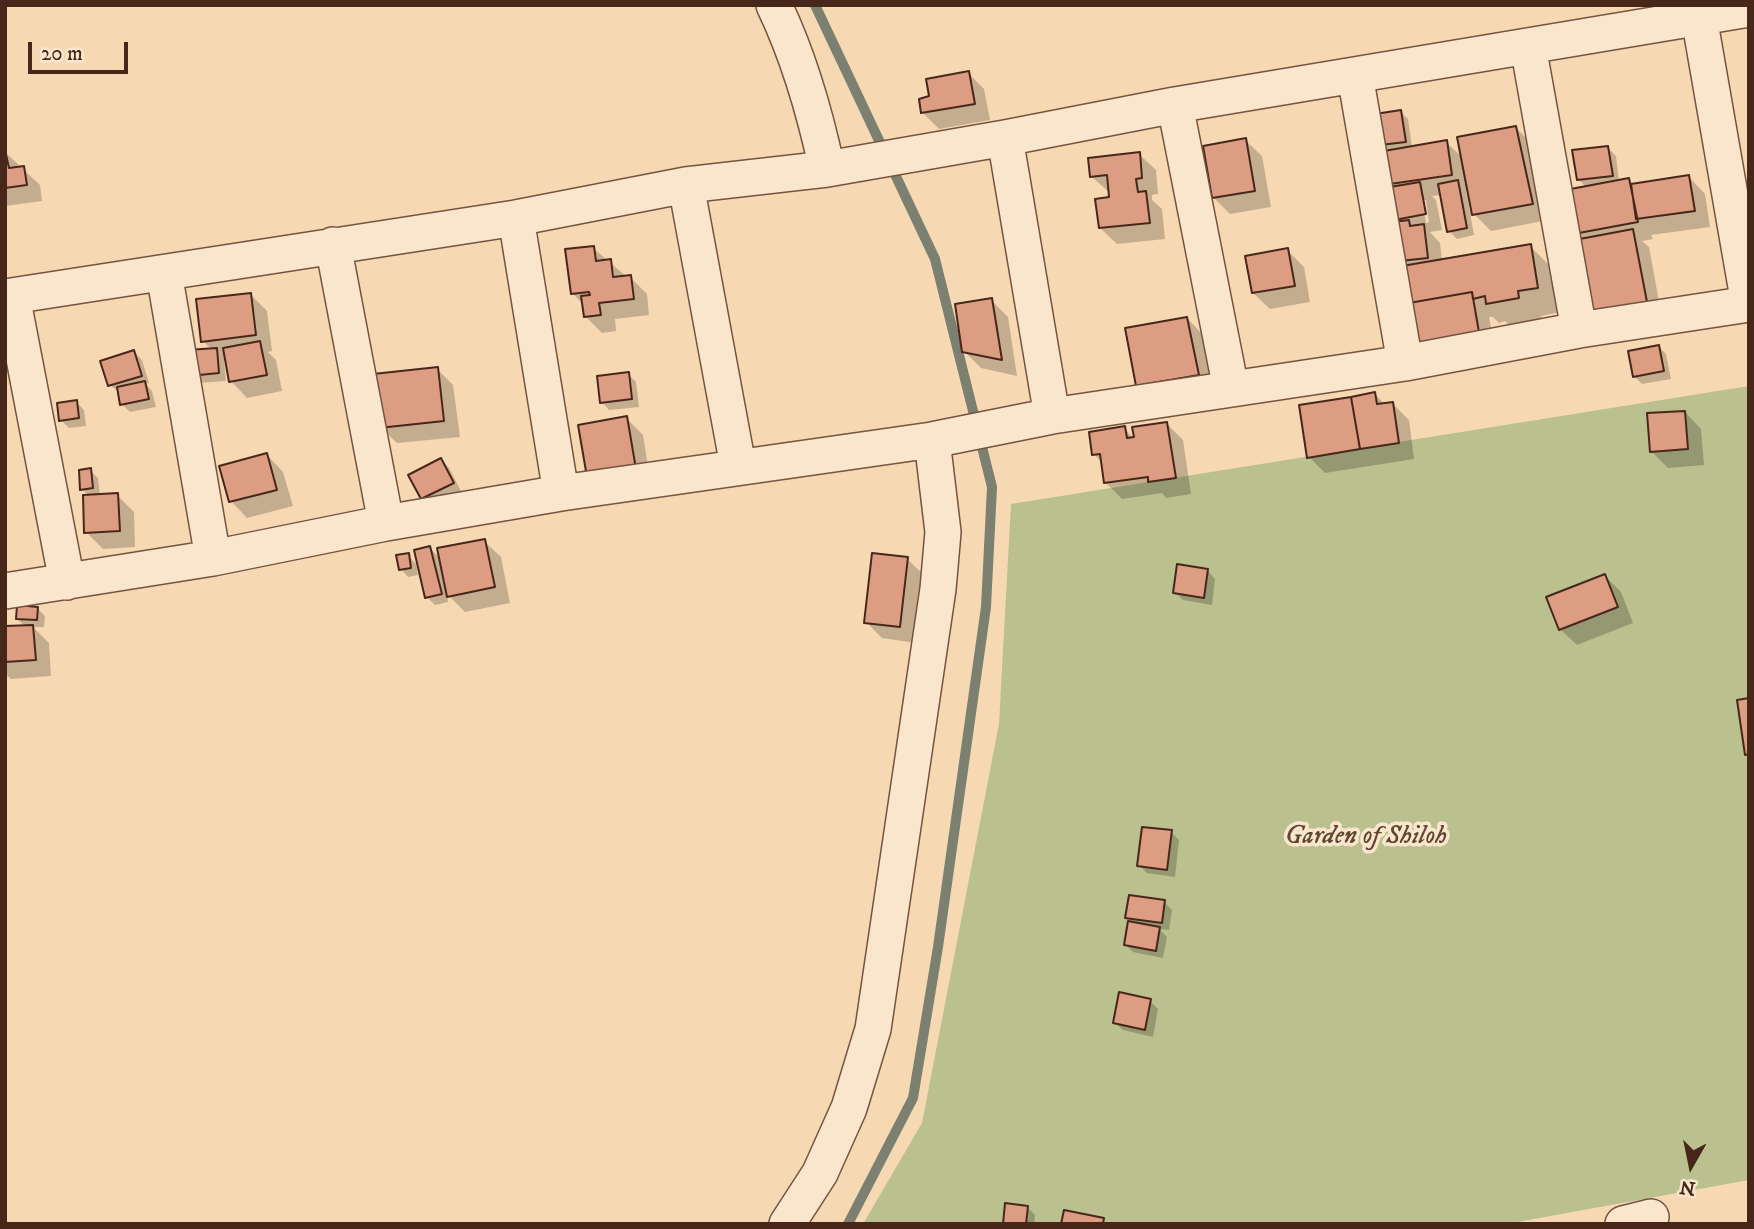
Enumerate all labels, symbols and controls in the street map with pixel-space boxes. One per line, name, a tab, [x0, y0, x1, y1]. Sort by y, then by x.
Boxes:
scale bar	[32, 28, 131, 72]
text: 20 m	[41, 41, 83, 67]
park label: Garden of Shiloh	[1285, 822, 1447, 854]
north arrow	[1656, 1131, 1726, 1201]
text: N	[1678, 1175, 1697, 1200]

